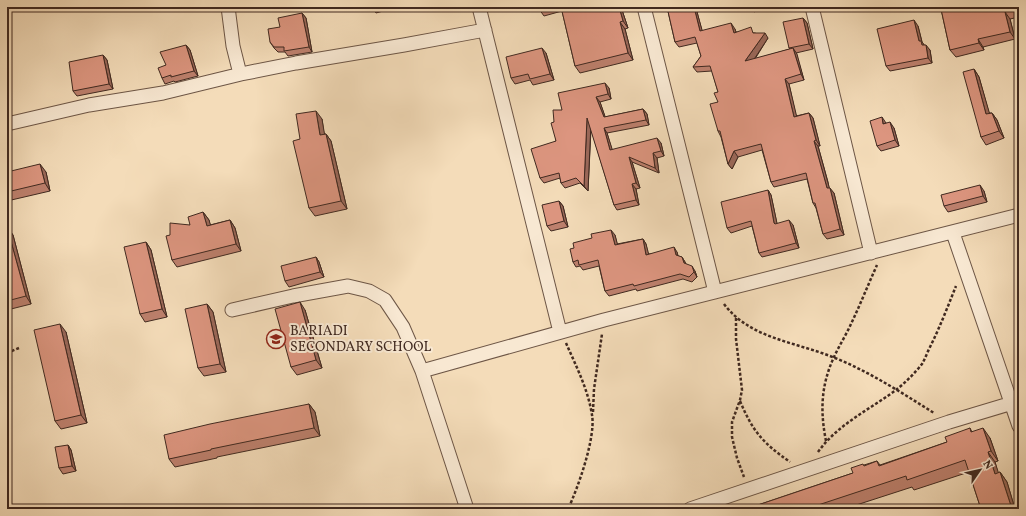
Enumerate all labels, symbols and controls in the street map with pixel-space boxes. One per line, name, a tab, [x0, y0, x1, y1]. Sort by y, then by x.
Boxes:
place label: BARIADI SECONDARY SCHOOL	[290, 322, 431, 357]
school or university icon: BARIADI SECONDARY SCHOOL	[265, 328, 287, 350]
north arrow	[960, 450, 1000, 490]
text: N	[979, 458, 996, 473]

